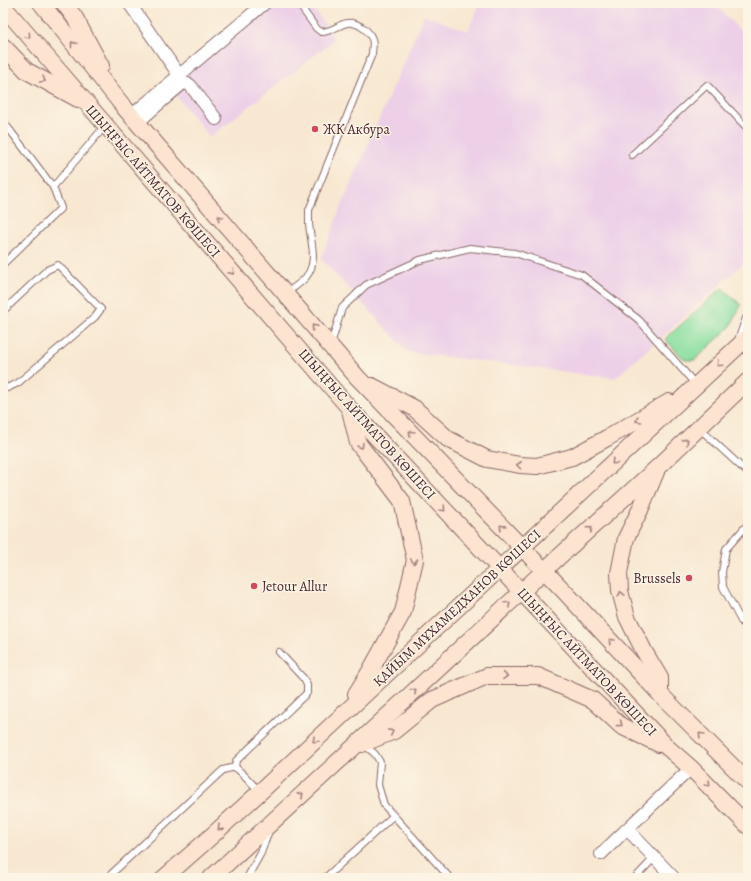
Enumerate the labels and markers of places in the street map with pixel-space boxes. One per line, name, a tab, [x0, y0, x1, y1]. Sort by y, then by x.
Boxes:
place label: ЖК Акбура	[323, 120, 390, 139]
marker: ЖК Акбура	[310, 124, 320, 134]
place label: Brussels	[633, 569, 681, 588]
marker: Brussels	[684, 573, 694, 583]
place label: Jetour Allur	[262, 577, 328, 596]
marker: Jetour Allur	[249, 581, 259, 591]

